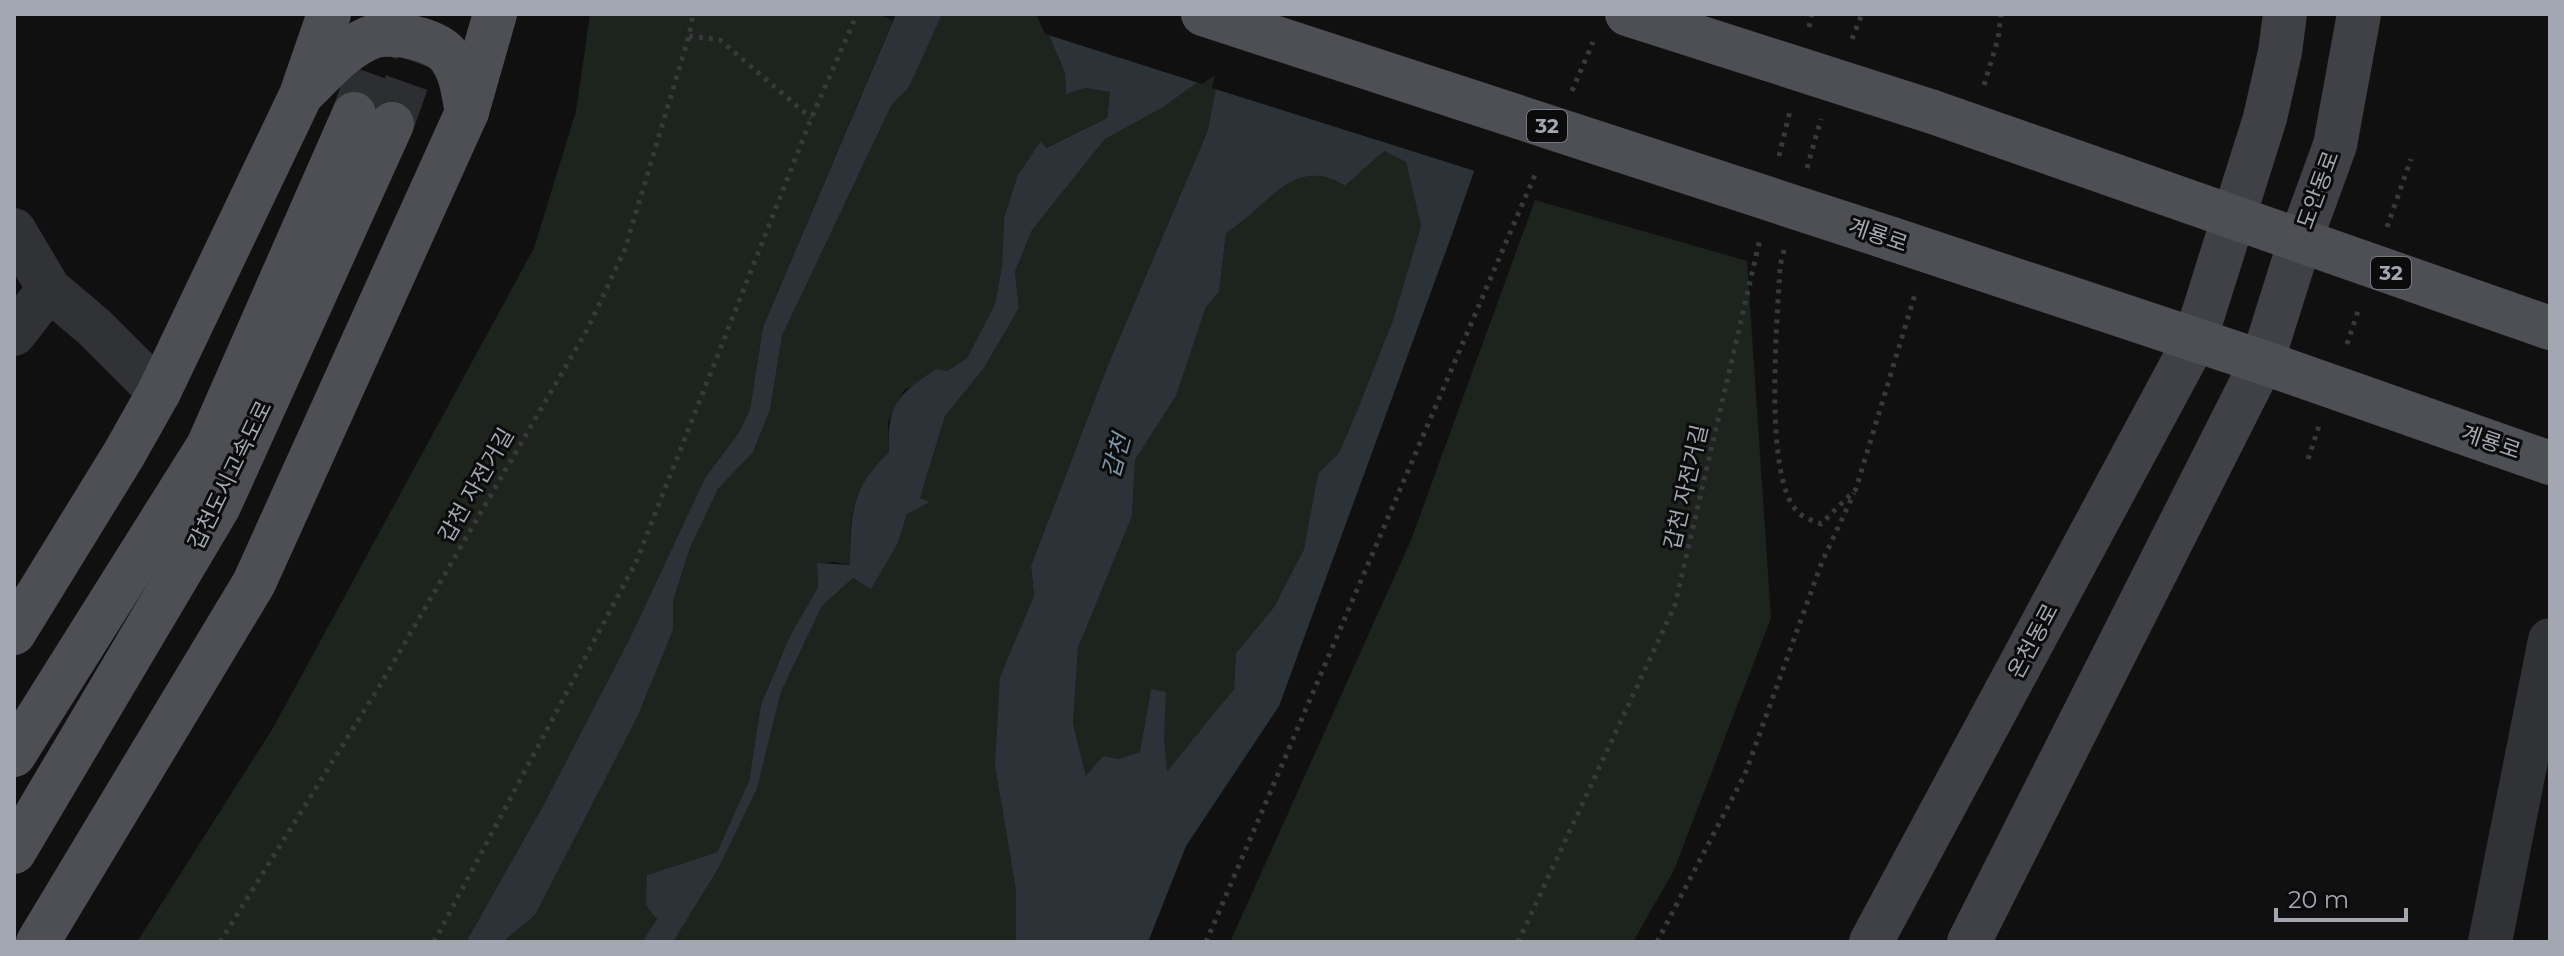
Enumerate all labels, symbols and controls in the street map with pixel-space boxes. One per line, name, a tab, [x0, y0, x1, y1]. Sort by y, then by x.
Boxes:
road number: 32	[1527, 110, 1567, 142]
street label: 도안동로	[2291, 147, 2345, 233]
street label: 계룡로	[1845, 212, 1911, 258]
road number: 32	[2371, 257, 2411, 289]
street label: 갑천도시고속도로	[182, 396, 278, 554]
street label: 계룡로	[2458, 419, 2524, 465]
street label: 갑천 자전거길	[1659, 422, 1713, 552]
street label: 갑천 자전거길	[433, 423, 519, 547]
water label: 갑천	[1096, 428, 1137, 481]
street label: 온천동로	[2002, 599, 2064, 683]
scale bar	[2276, 872, 2406, 922]
text: 20 m	[2288, 885, 2349, 914]

